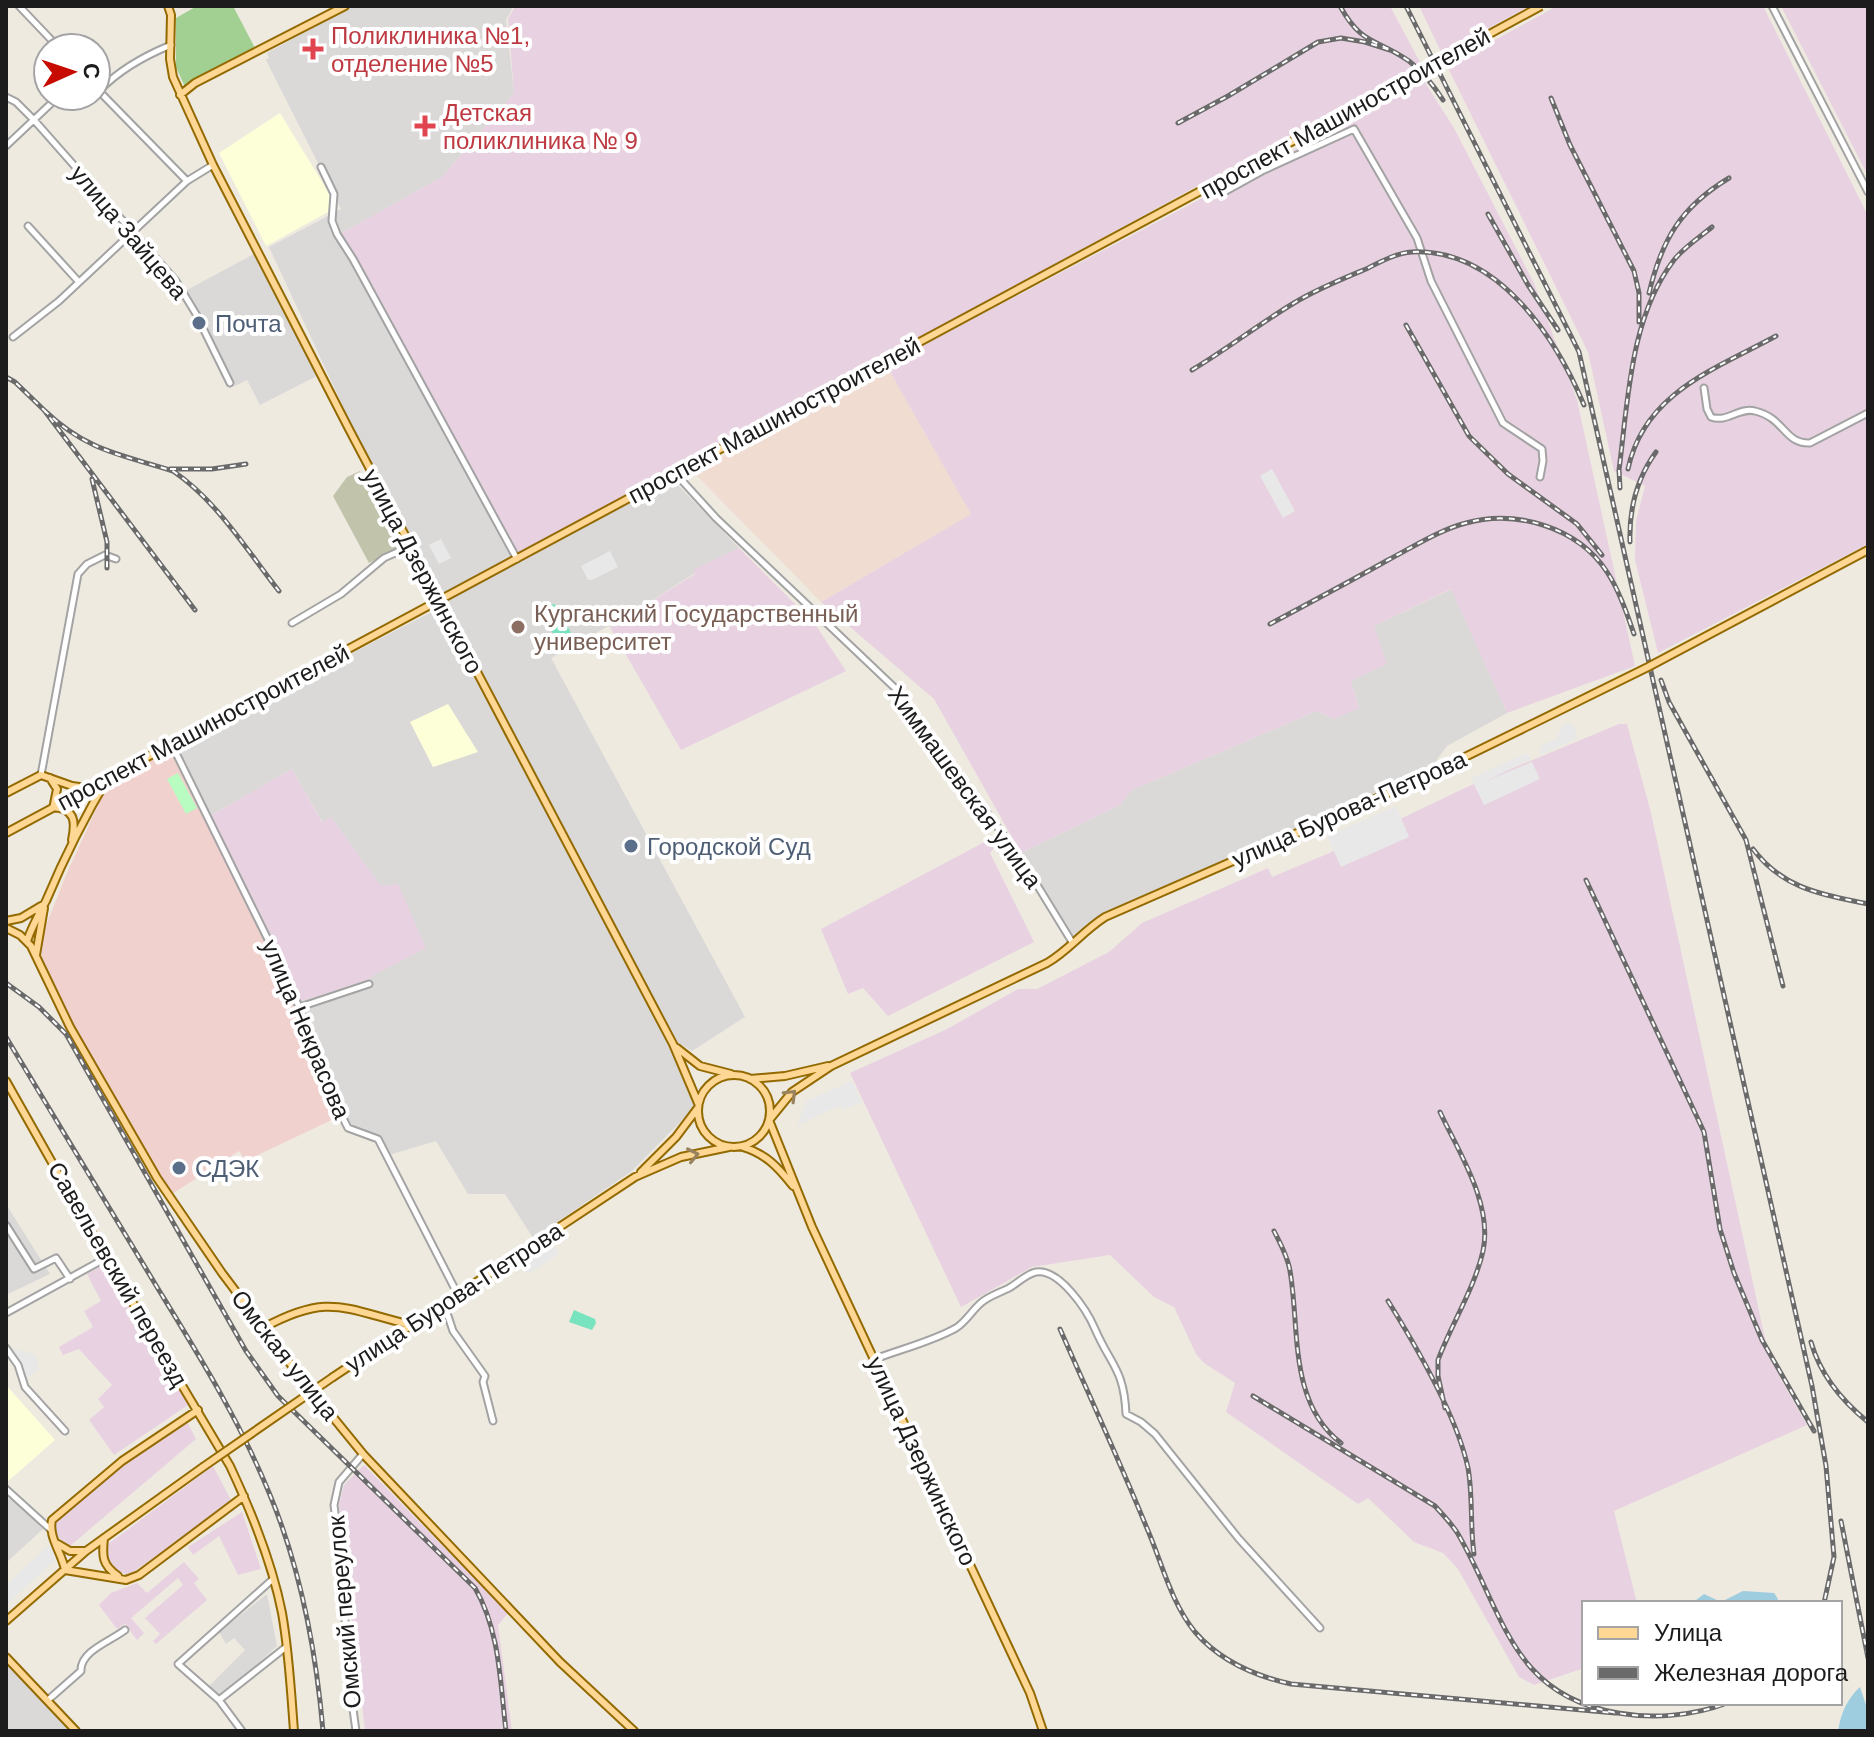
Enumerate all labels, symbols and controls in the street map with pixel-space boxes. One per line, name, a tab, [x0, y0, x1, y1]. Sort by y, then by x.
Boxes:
place label: Поликлиника №1, отделение №5	[331, 22, 530, 77]
street label: проспект Машиностроителей	[1196, 22, 1494, 204]
north arrow	[32, 32, 112, 112]
marker: Поликлиника №1, отделение №5	[302, 38, 324, 60]
text: С	[79, 62, 104, 80]
place label: Детская поликлиника № 9	[443, 99, 638, 154]
marker: Детская поликлиника № 9	[414, 115, 436, 137]
street label: улица Зайцева	[65, 160, 193, 305]
place label: Почта	[215, 310, 282, 337]
marker: Почта	[190, 314, 208, 332]
street label: проспект Машиностроителей	[624, 331, 924, 509]
street label: улица Дзержинского	[358, 464, 488, 678]
place label: Курганский Государственный университет	[534, 600, 859, 655]
marker: Курганский Государственный университет	[509, 618, 527, 636]
street label: проспект Машиностроителей	[53, 638, 353, 816]
street label: Химмашевская улица	[883, 681, 1048, 894]
street label: улица Бурова-Петрова	[1228, 745, 1471, 873]
place label: Городской Суд	[647, 833, 811, 860]
marker: Городской Суд	[622, 837, 640, 855]
street label: улица Некрасова	[256, 935, 356, 1123]
one-way arrow	[782, 1090, 796, 1104]
one-way arrow	[686, 1147, 700, 1164]
place label: СДЭК	[195, 1155, 259, 1182]
street label: Савельевский переезд	[43, 1157, 193, 1391]
marker: СДЭК	[170, 1159, 188, 1177]
street label: улица Бурова-Петрова	[340, 1216, 568, 1377]
street label: Омская улица	[226, 1285, 344, 1426]
street label: улица Дзержинского	[862, 1352, 982, 1570]
street label: Омский переулок	[322, 1514, 366, 1710]
legend	[1582, 1601, 1842, 1705]
text: Улица	[1654, 1619, 1723, 1646]
text: Железная дорога	[1654, 1659, 1849, 1686]

